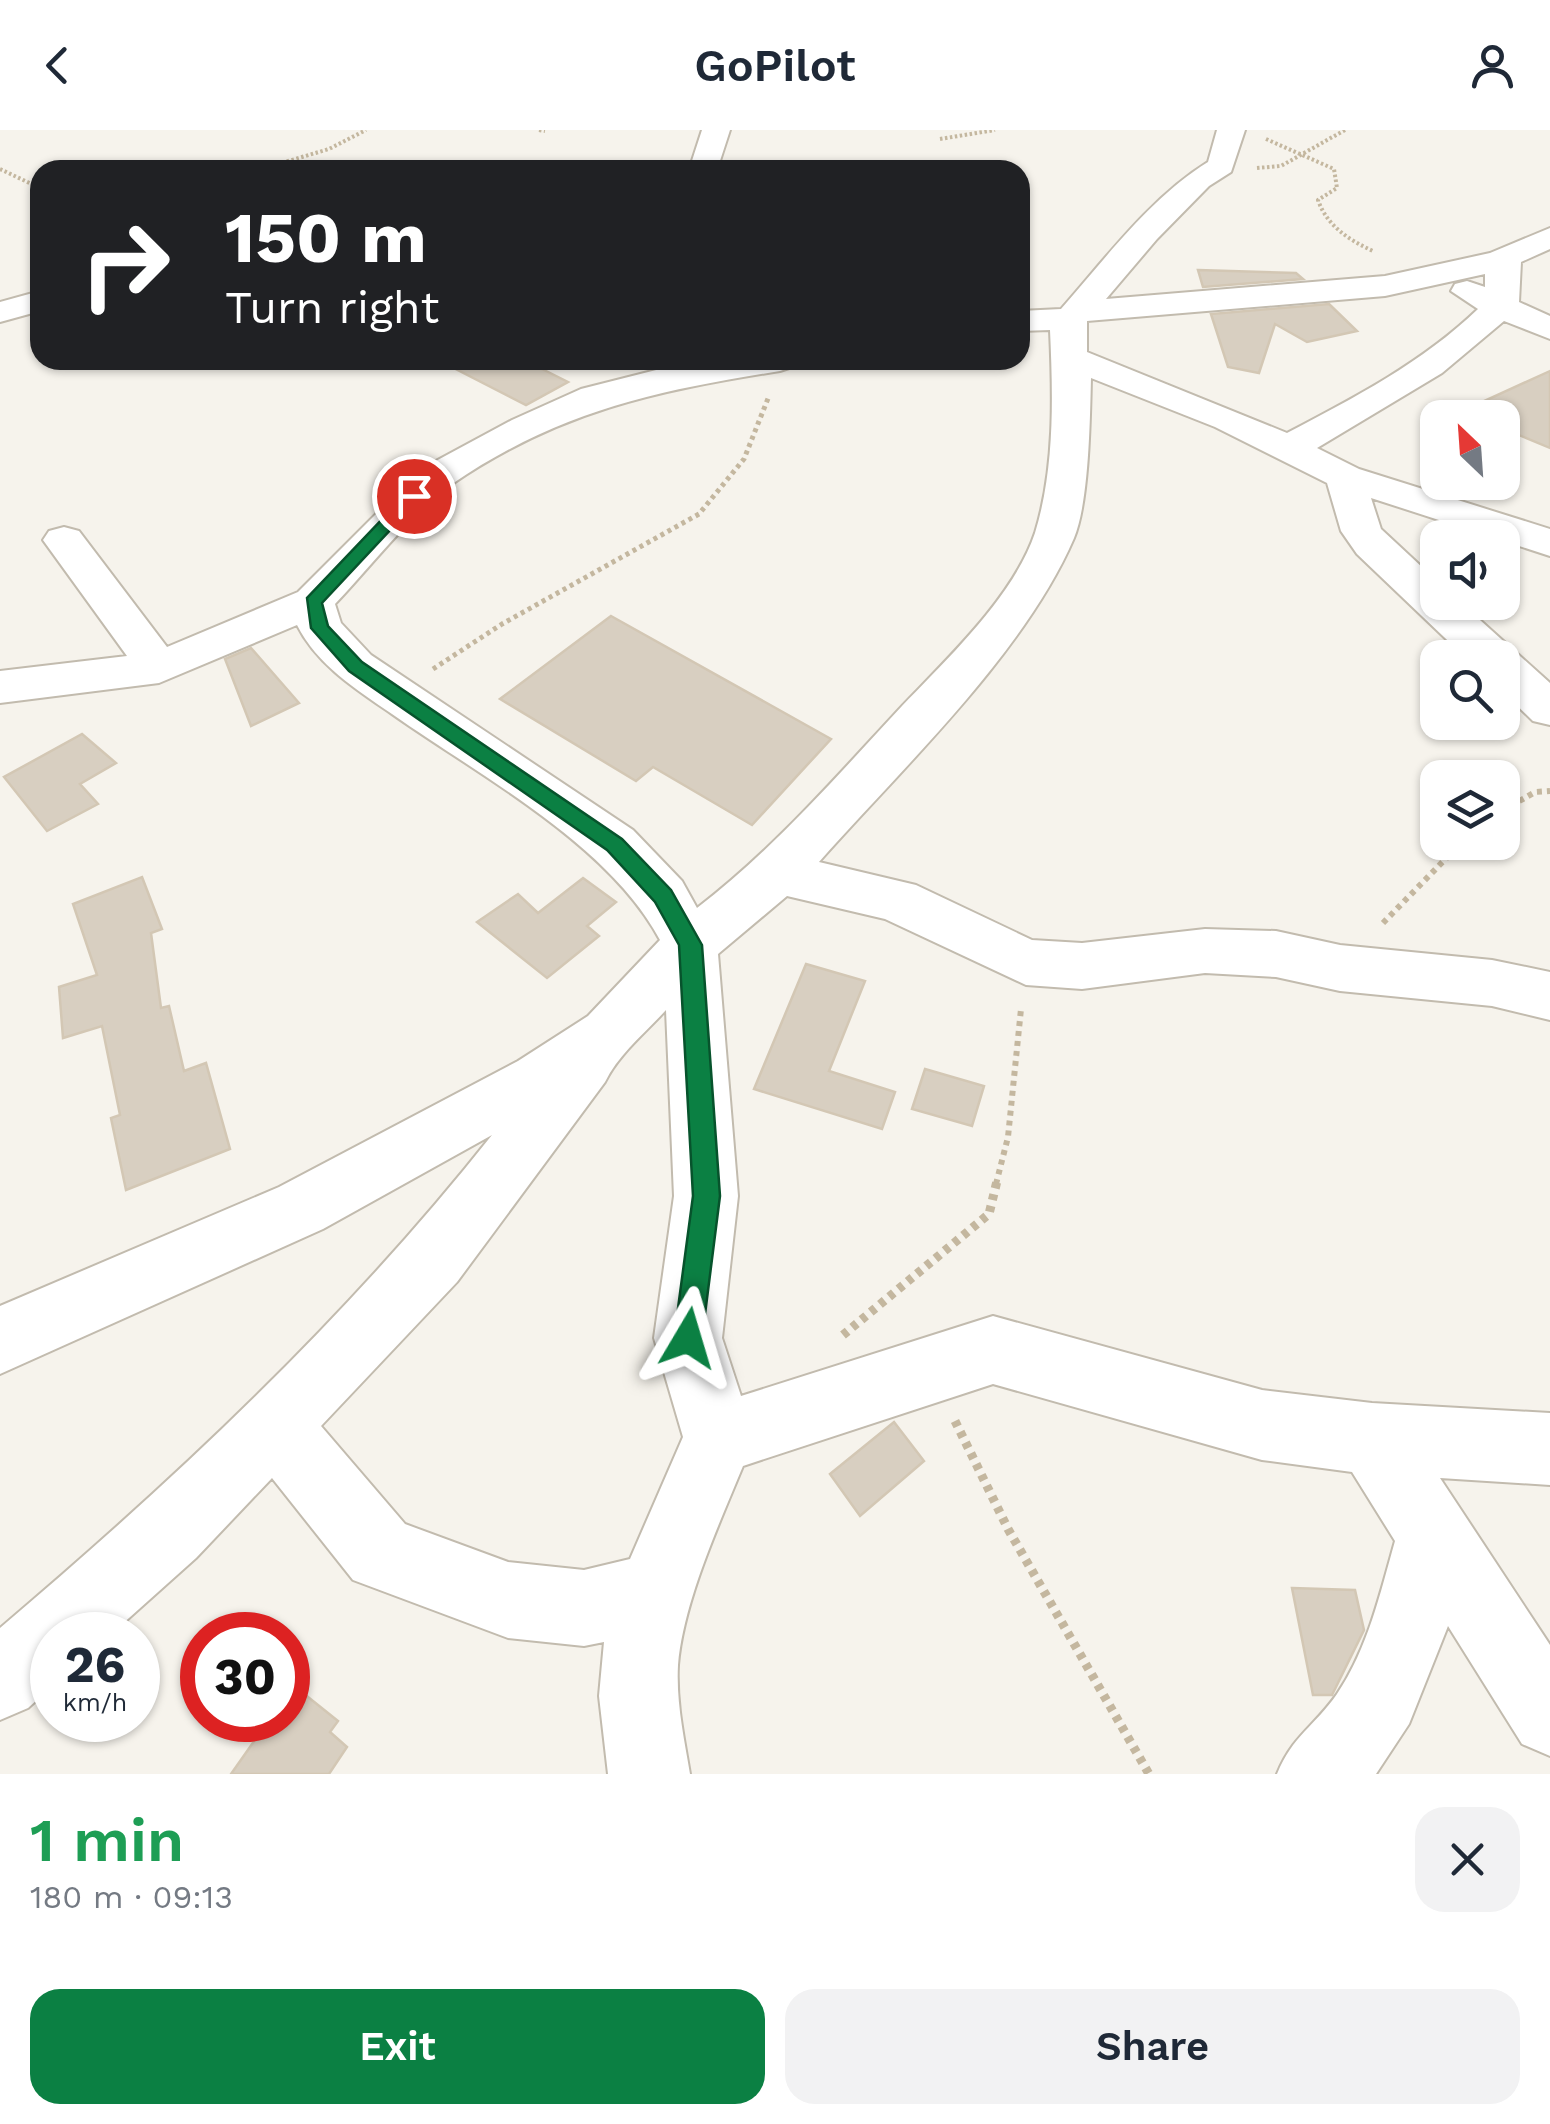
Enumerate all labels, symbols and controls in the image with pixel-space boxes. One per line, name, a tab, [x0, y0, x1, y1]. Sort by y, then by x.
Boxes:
icon: back	[30, 38, 85, 93]
icon: person	[1465, 38, 1520, 93]
text: GoPilot	[694, 39, 856, 92]
text: 150 m	[225, 197, 427, 279]
icon: right	[60, 200, 190, 330]
text: Turn right	[225, 281, 439, 334]
north arrow	[1420, 400, 1520, 500]
map controls	[1420, 400, 1520, 860]
pin	[372, 454, 457, 539]
icon: arrive	[387, 469, 442, 524]
button: sound	[1420, 520, 1520, 620]
button: search	[1420, 640, 1520, 740]
button: layers	[1420, 760, 1520, 860]
position arrow	[636, 1286, 740, 1390]
speed limit sign: 30	[180, 1612, 310, 1742]
text: 26	[65, 1635, 125, 1694]
text: km/h	[63, 1688, 127, 1717]
text: 1 min	[30, 1805, 184, 1876]
button: close	[1415, 1807, 1520, 1912]
text: 180 m · 09:13	[30, 1878, 233, 1916]
button: Exit	[30, 1989, 765, 2104]
button: Share	[785, 1989, 1520, 2104]

